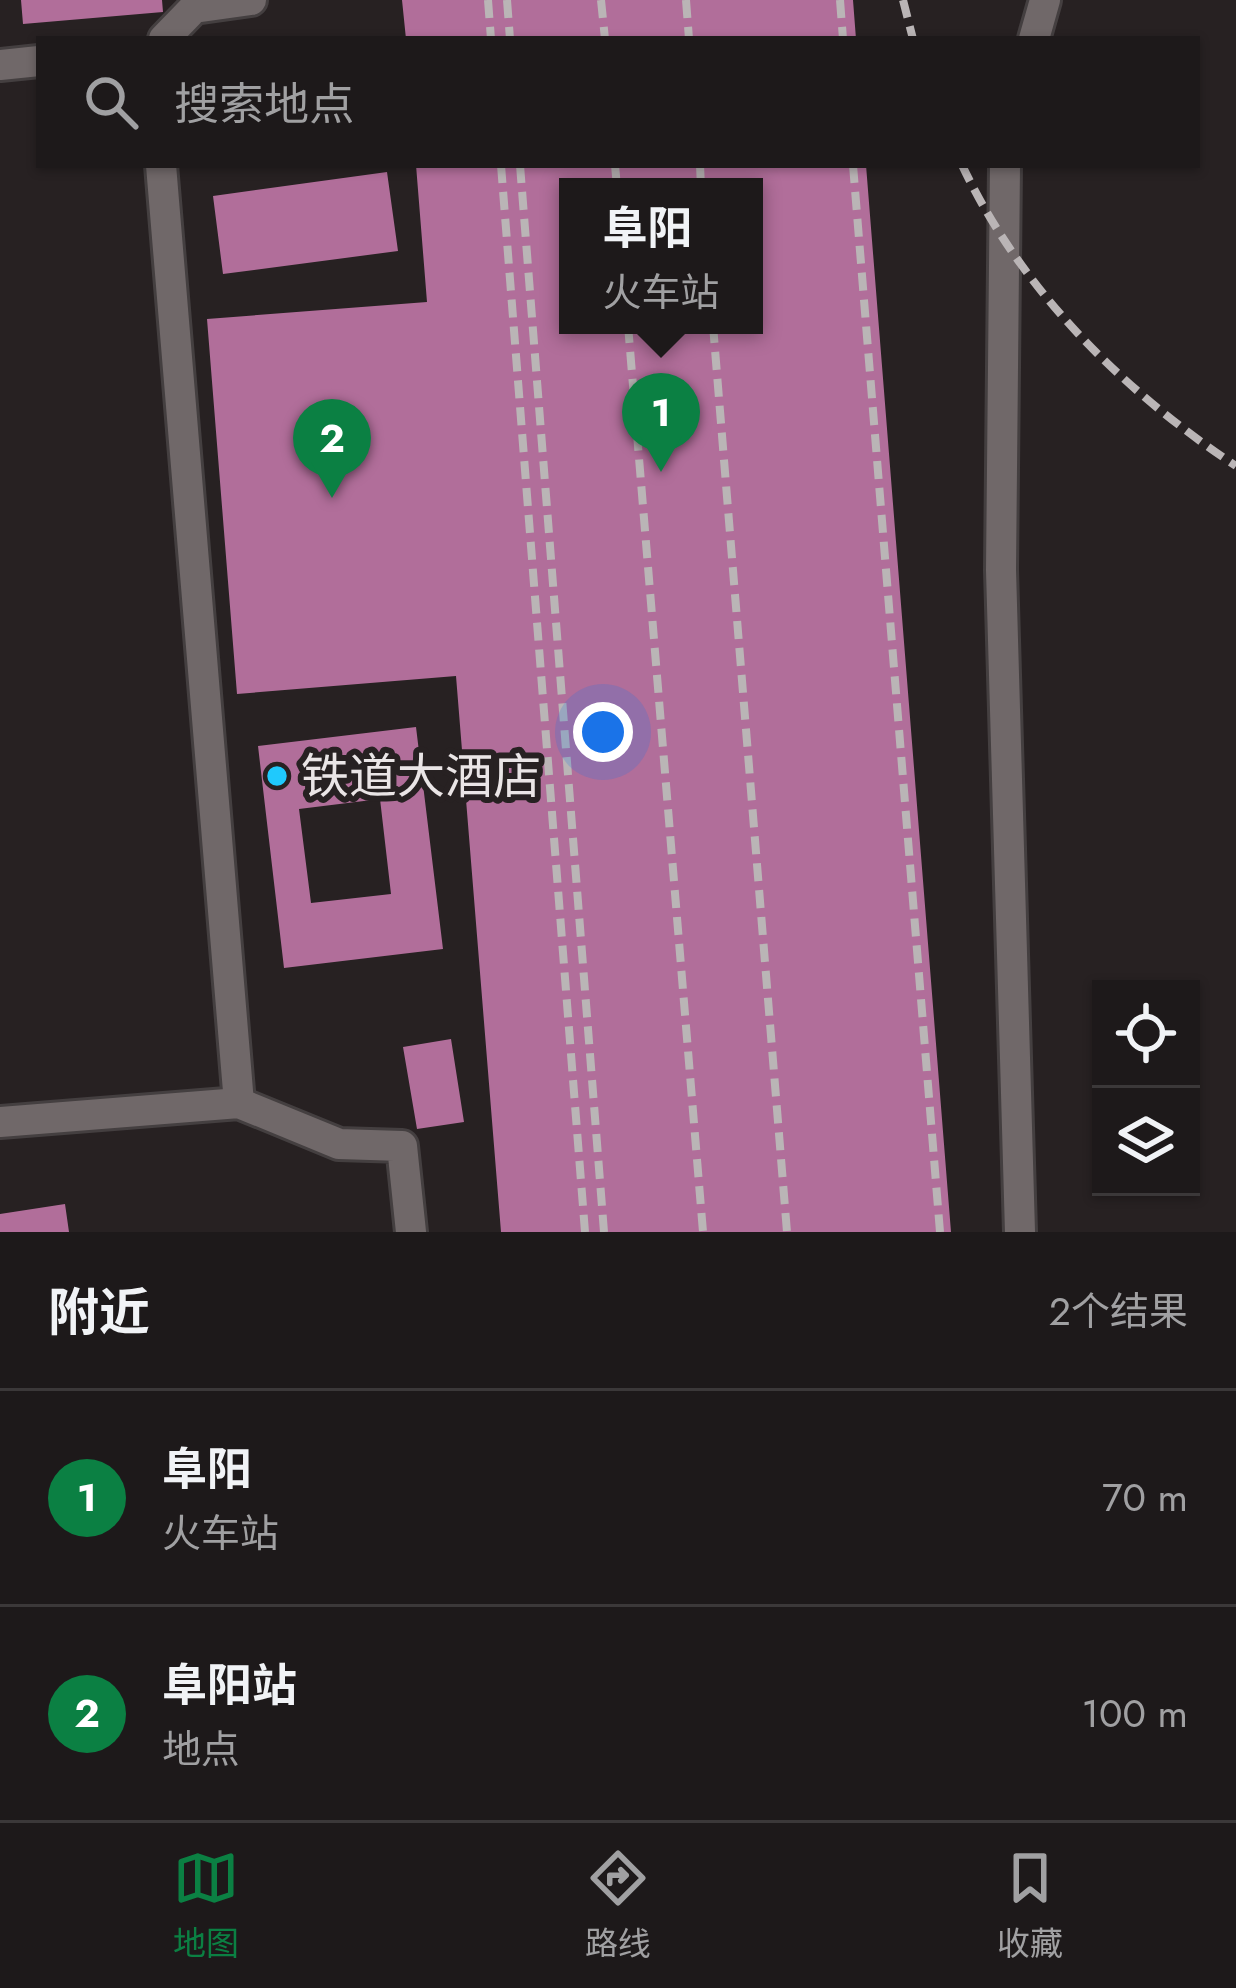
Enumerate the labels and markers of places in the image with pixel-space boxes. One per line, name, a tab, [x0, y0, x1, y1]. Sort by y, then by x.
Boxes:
pin: 1	[622, 373, 700, 472]
pin: 2	[293, 399, 371, 498]
place label: 铁道大酒店	[301, 742, 541, 811]
marker: 铁道大酒店	[264, 763, 290, 789]

